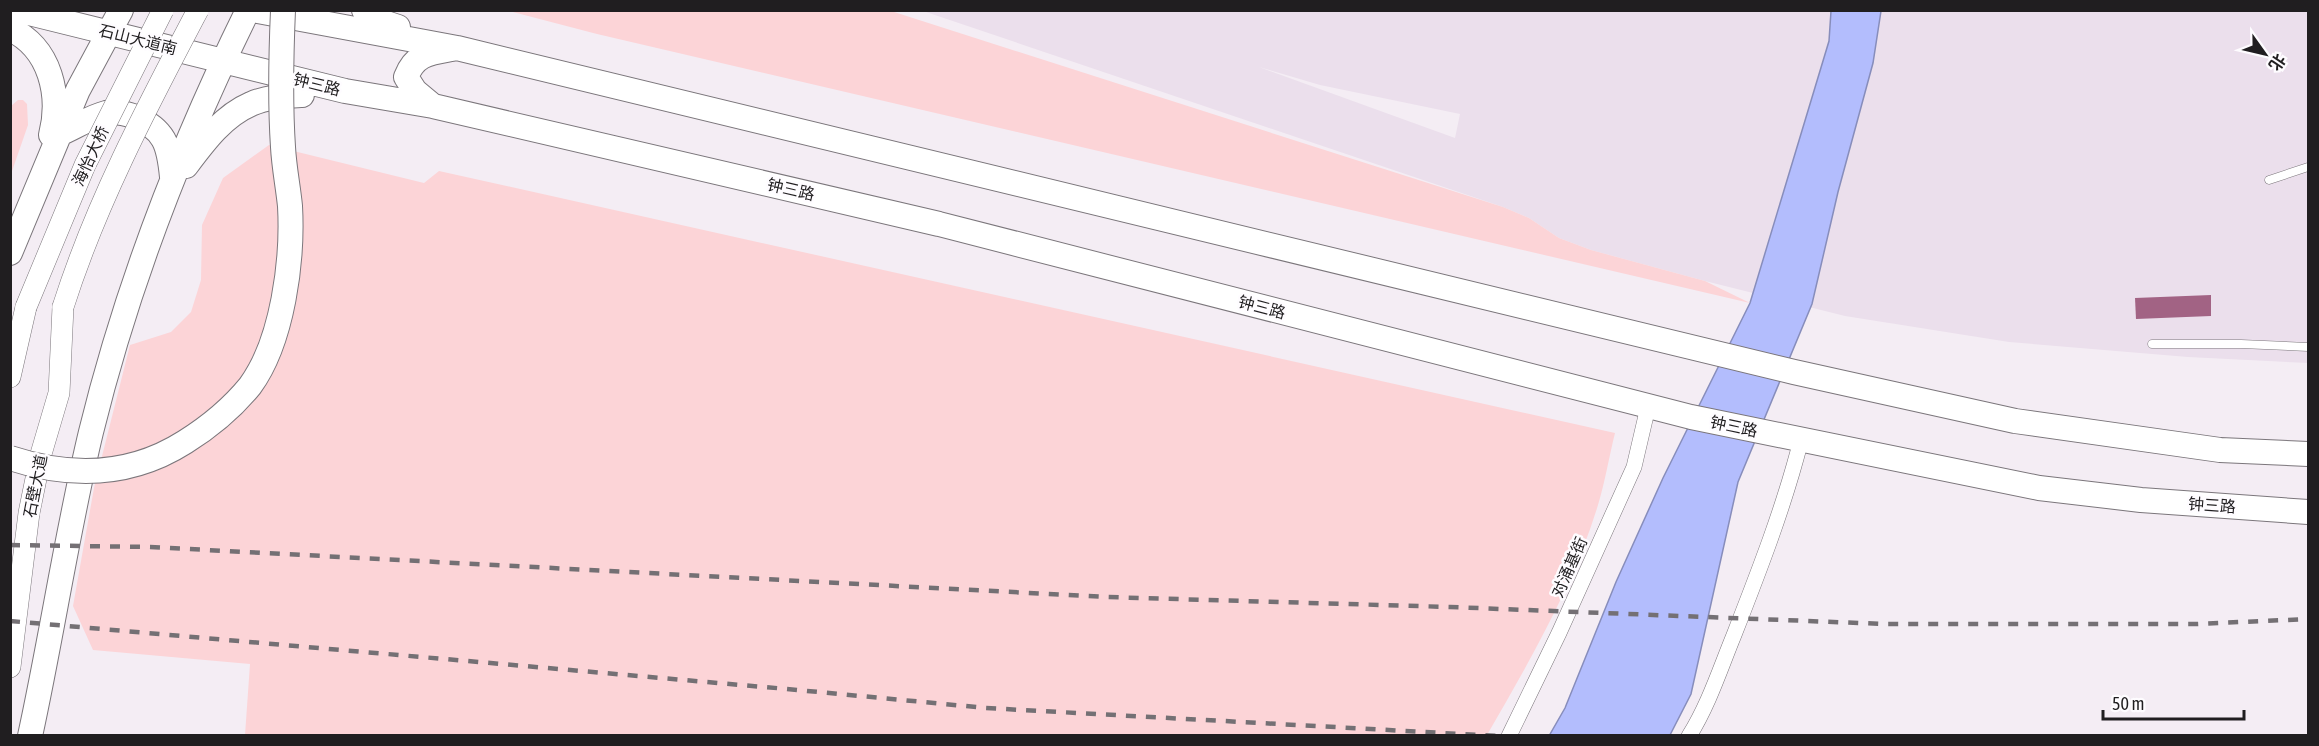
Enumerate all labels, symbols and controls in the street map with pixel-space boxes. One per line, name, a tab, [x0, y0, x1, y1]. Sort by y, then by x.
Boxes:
street label: 石山大道南	[97, 21, 179, 57]
north arrow	[2235, 24, 2295, 84]
text: 北	[2265, 51, 2289, 74]
street label: 钟三路	[292, 69, 342, 99]
street label: 海怡大桥	[68, 123, 112, 189]
street label: 钟三路	[766, 175, 816, 203]
street label: 钟三路	[1236, 292, 1288, 322]
street label: 钟三路	[1709, 412, 1759, 440]
street label: 石壁大道	[20, 453, 50, 519]
street label: 钟三路	[2187, 494, 2237, 516]
street label: 对涌基街	[1548, 534, 1590, 600]
scale bar	[2103, 683, 2244, 721]
text: 50 m	[2112, 693, 2144, 714]

